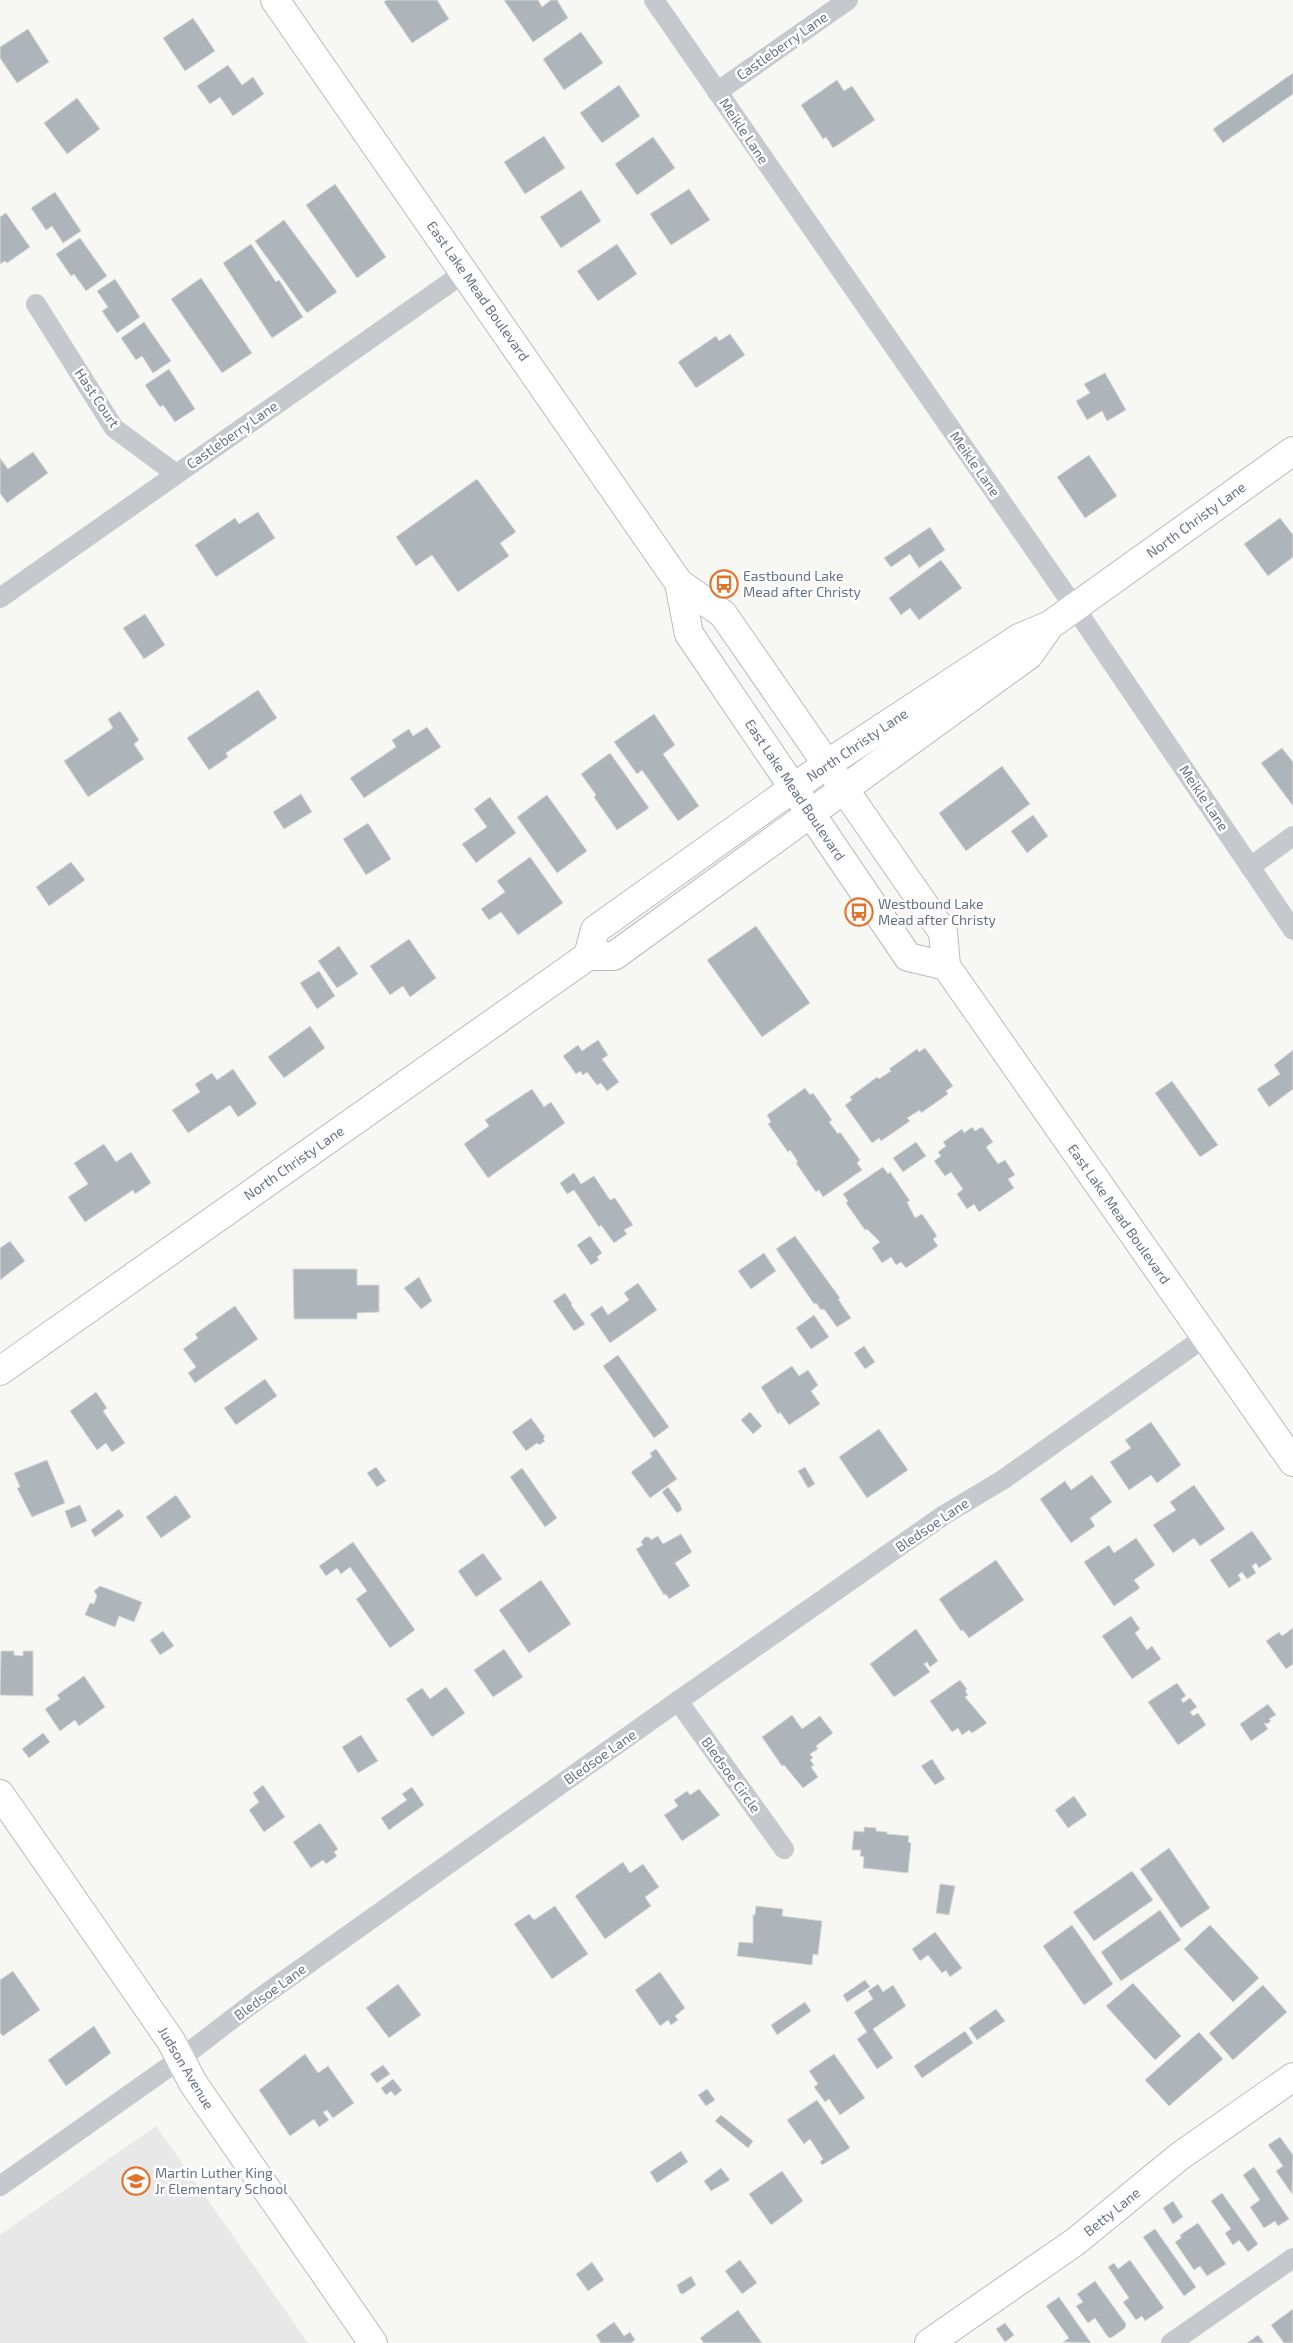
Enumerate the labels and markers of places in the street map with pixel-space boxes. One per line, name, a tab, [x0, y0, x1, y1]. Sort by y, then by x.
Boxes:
place label: Eastbound Lake Mead after Christy	[743, 567, 862, 600]
bus stop icon: Eastbound Lake Mead after Christy	[709, 569, 739, 599]
place label: Westbound Lake Mead after Christy	[878, 895, 997, 928]
bus stop icon: Westbound Lake Mead after Christy	[844, 897, 874, 927]
place label: Martin Luther King Jr Elementary School	[155, 2164, 288, 2197]
school or university icon: Martin Luther King Jr Elementary School	[121, 2166, 151, 2196]

